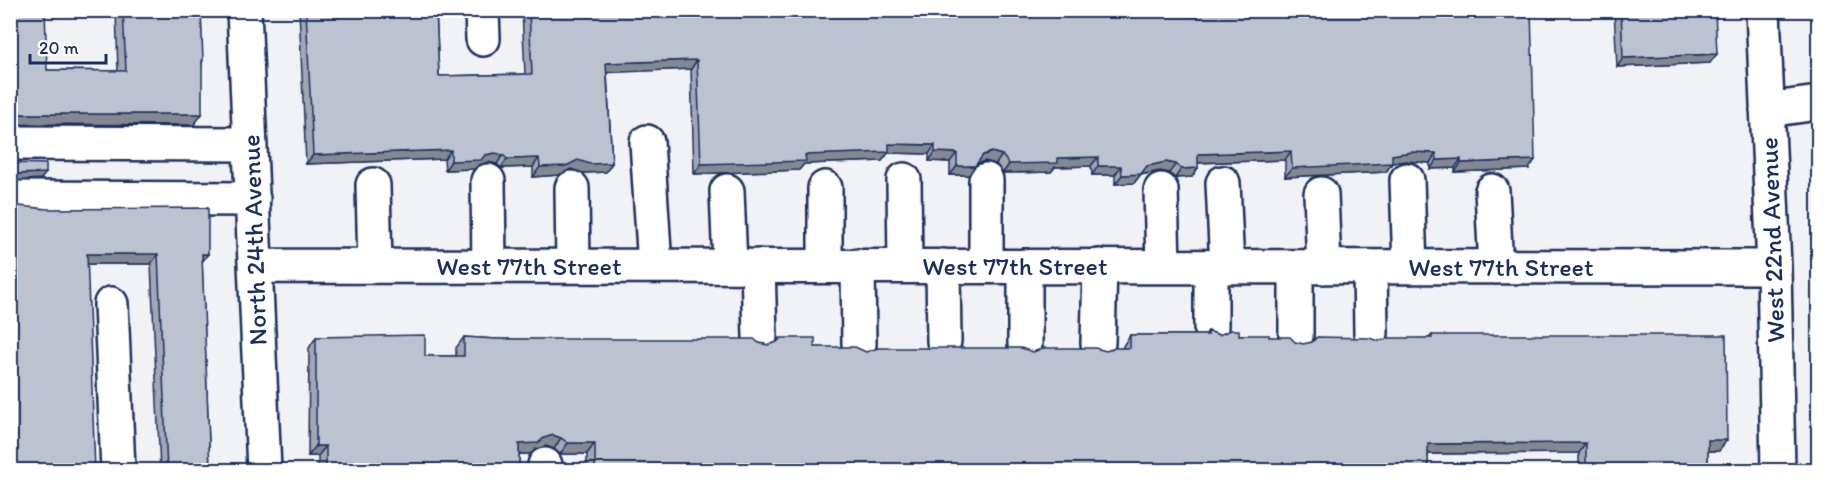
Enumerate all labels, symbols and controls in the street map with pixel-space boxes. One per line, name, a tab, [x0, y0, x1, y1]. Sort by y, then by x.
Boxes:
scale bar	[30, 27, 106, 65]
text: 20 m	[39, 37, 79, 59]
street label: North 24th Avenue	[234, 134, 274, 346]
street label: West 22nd Avenue	[1752, 137, 1792, 343]
street label: West 77th Street	[436, 250, 622, 282]
street label: West 77th Street	[922, 250, 1108, 282]
street label: West 77th Street	[1408, 251, 1594, 283]

